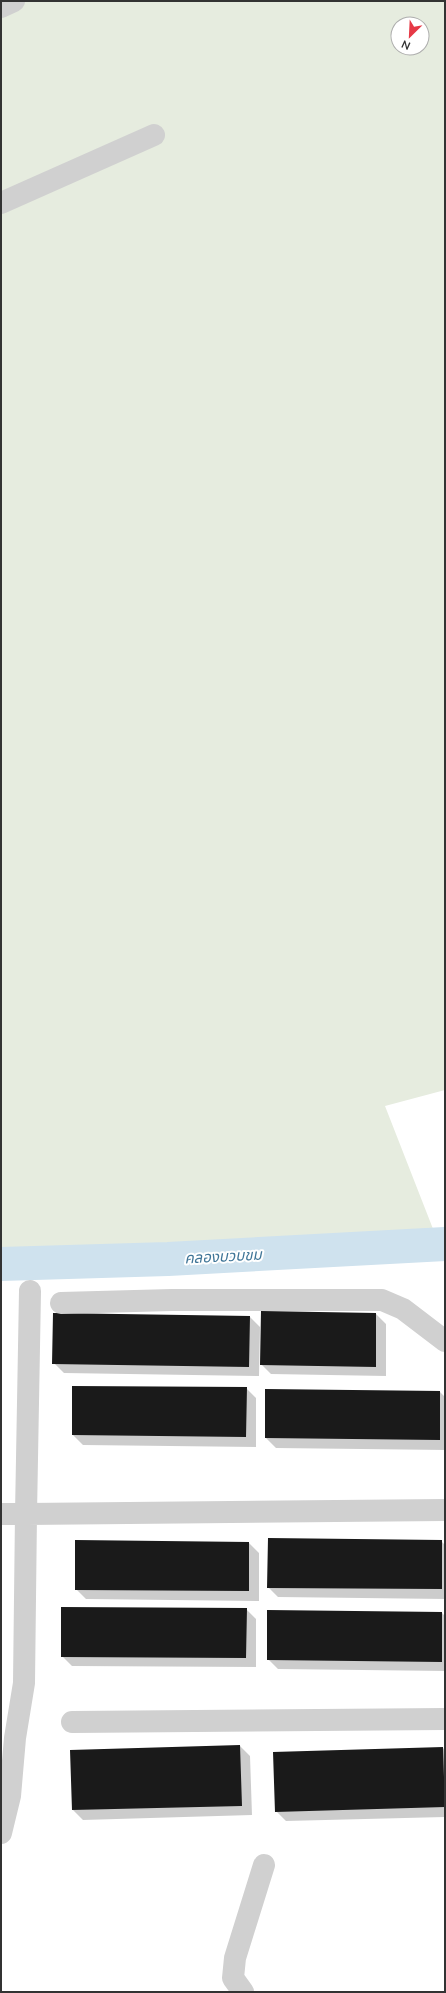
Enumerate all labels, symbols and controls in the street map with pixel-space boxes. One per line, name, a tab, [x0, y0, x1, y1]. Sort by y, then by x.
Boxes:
north arrow	[390, 16, 430, 56]
text: N	[399, 37, 413, 53]
water label: คลองบวบขม	[184, 1244, 264, 1268]

